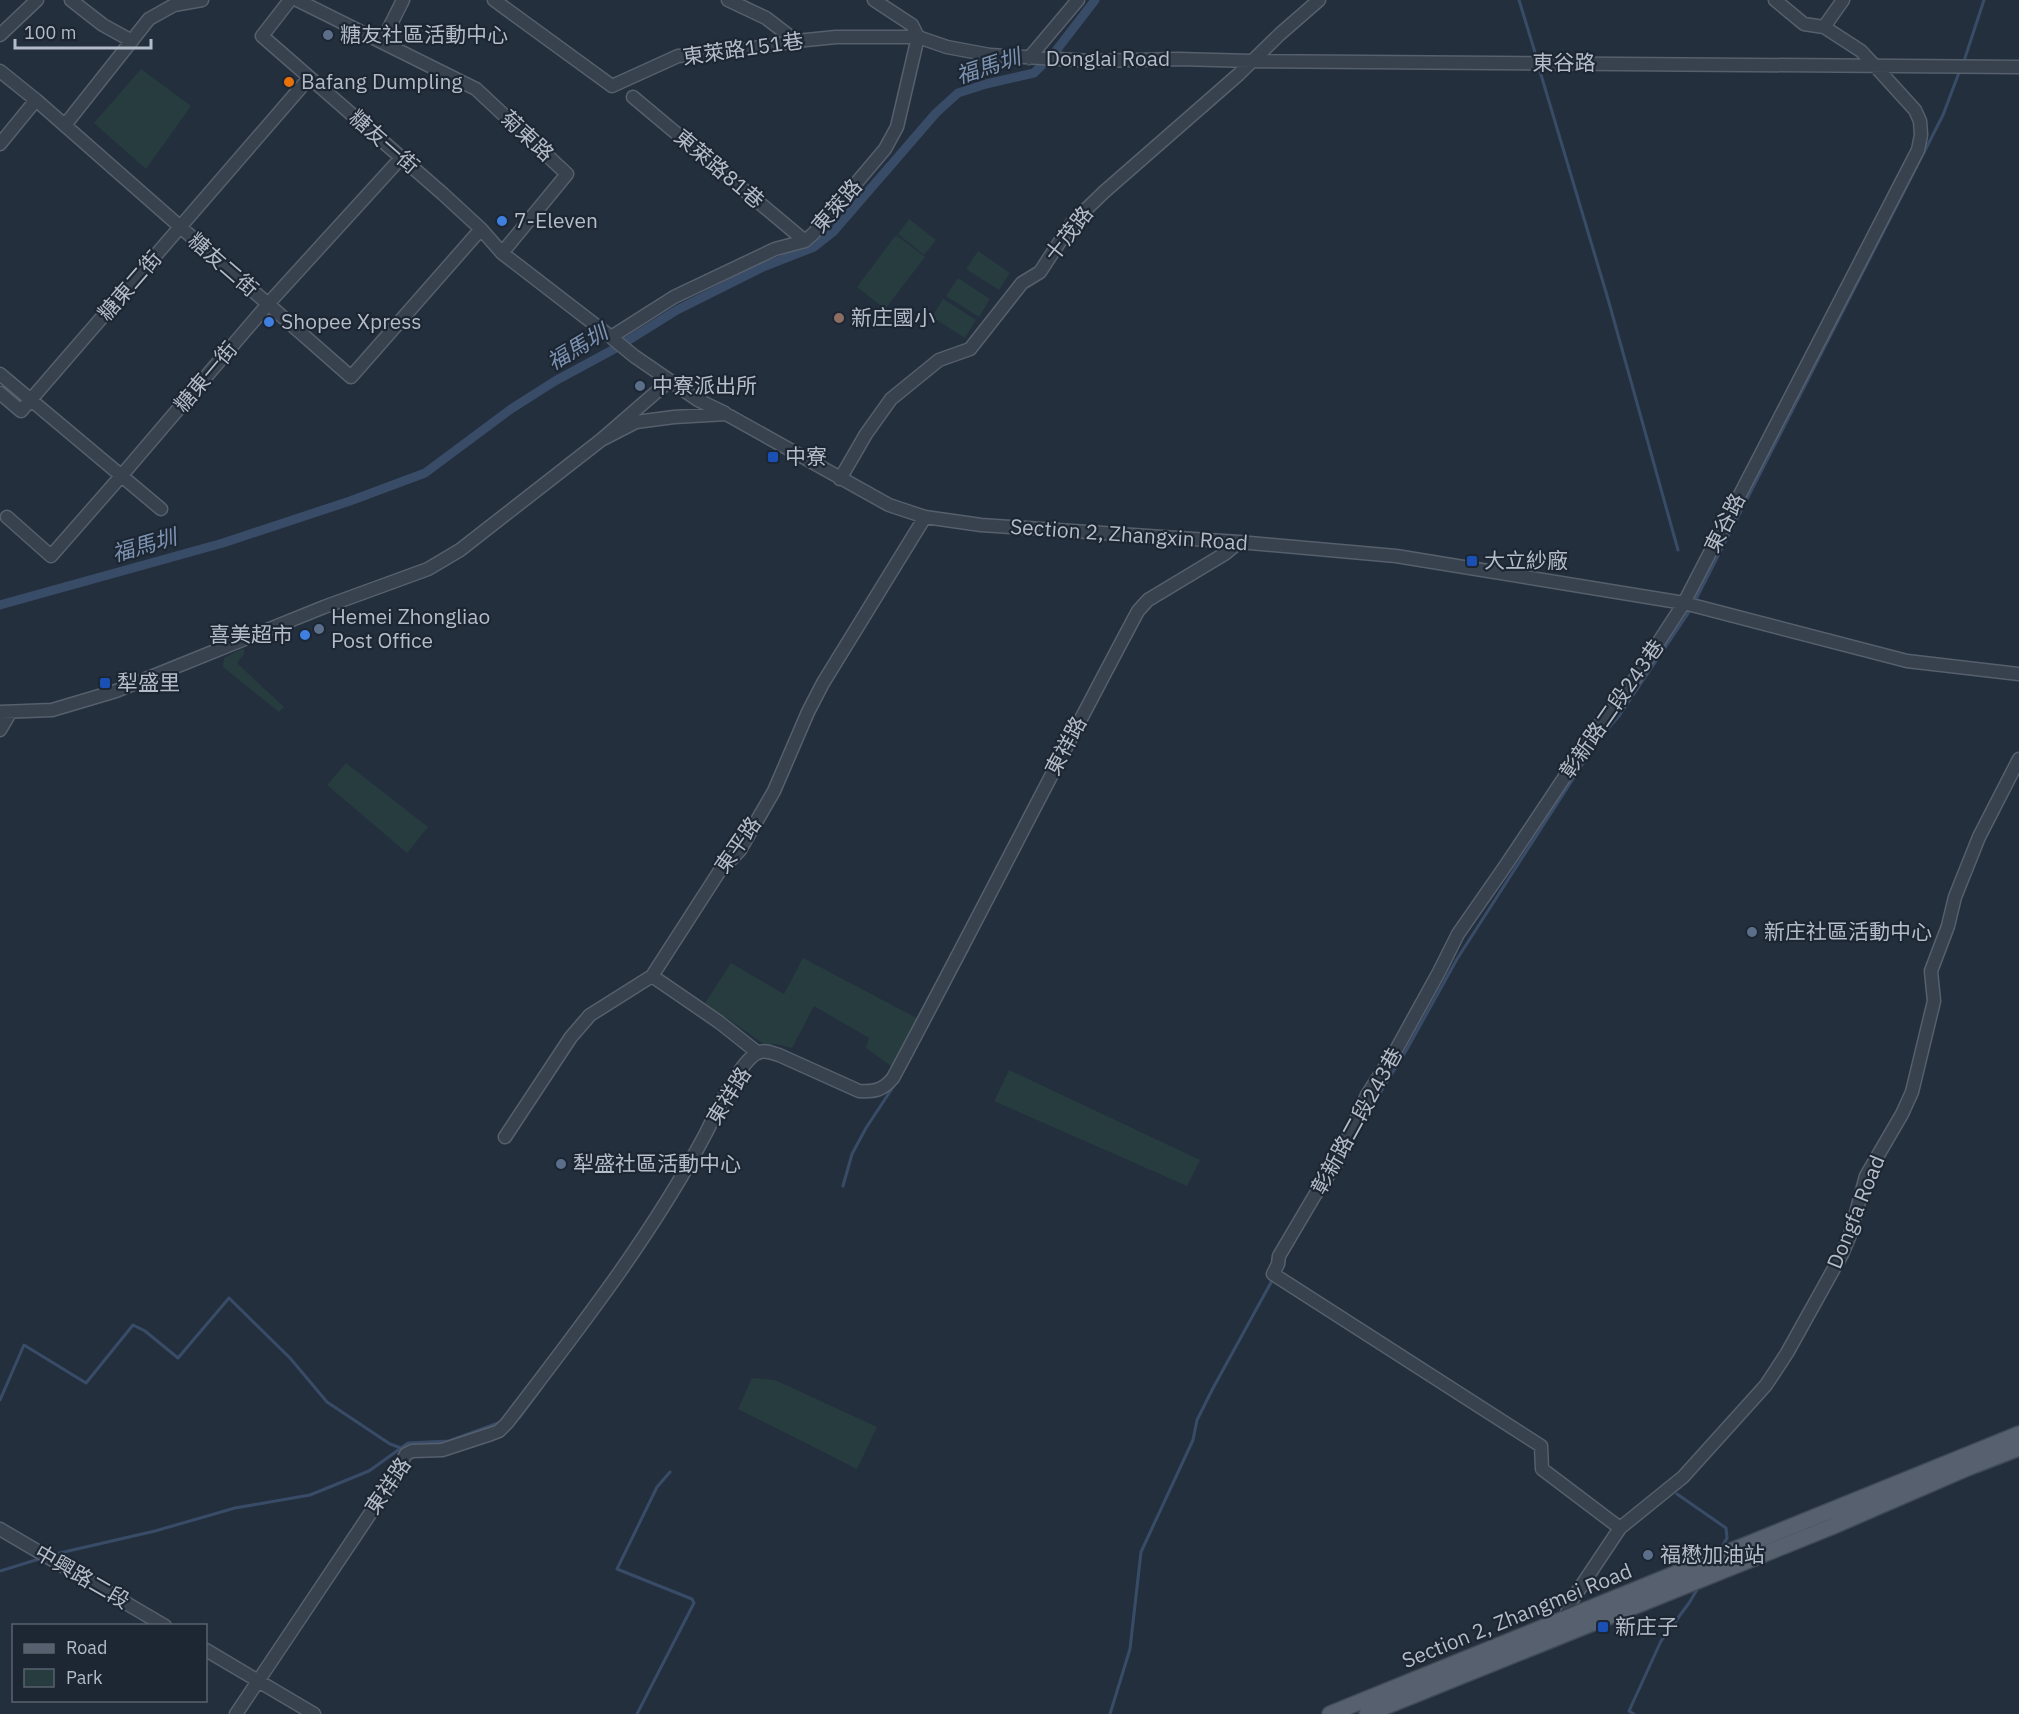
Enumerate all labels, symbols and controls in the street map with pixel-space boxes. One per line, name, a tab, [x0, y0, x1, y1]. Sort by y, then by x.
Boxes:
scale bar	[15, 12, 152, 50]
place label: 糖友社區活動中心	[340, 20, 508, 48]
text: 100 m	[24, 21, 76, 44]
street label: 東萊路151巷	[681, 26, 805, 70]
marker: 糖友社區活動中心	[321, 28, 335, 42]
water label: 福馬圳	[952, 41, 1027, 90]
street label: Donglai Road	[1046, 44, 1170, 72]
street label: 東谷路	[1533, 48, 1596, 76]
place label: Bafang Dumpling	[301, 67, 462, 95]
marker: Bafang Dumpling	[282, 75, 296, 89]
street label: 糖友一街	[344, 103, 426, 179]
street label: 菊東路	[495, 104, 560, 167]
street label: 東萊路81巷	[669, 122, 770, 214]
street label: 東萊路	[805, 172, 867, 238]
street label: 十茂路	[1038, 200, 1099, 267]
place label: 7-Eleven	[514, 206, 598, 234]
marker: 7-Eleven	[495, 214, 509, 228]
street label: 糖友二街	[183, 226, 265, 302]
street label: 糖東二街	[91, 244, 167, 326]
place label: 新庄國小	[851, 303, 935, 331]
place label: Shopee Xpress	[281, 307, 422, 335]
marker: 新庄國小	[832, 311, 846, 325]
marker: Shopee Xpress	[262, 315, 276, 329]
water label: 福馬圳	[541, 316, 615, 376]
street label: 糖東一街	[168, 335, 243, 418]
place label: 中寮派出所	[652, 371, 757, 399]
marker: 中寮派出所	[633, 379, 647, 393]
place label: 中寮	[785, 442, 827, 470]
marker: 中寮	[766, 450, 780, 464]
street label: 東谷路	[1697, 488, 1751, 557]
street label: Section 2, Zhangxin Road	[1009, 512, 1249, 556]
water label: 福馬圳	[108, 521, 182, 568]
place label: 大立紗廠	[1484, 546, 1568, 574]
marker: 大立紗廠	[1465, 554, 1479, 568]
place label: Hemei Zhongliao Post Office	[331, 602, 490, 654]
place label: 喜美超市	[209, 620, 293, 648]
marker: Hemei Zhongliao Post Office	[312, 622, 326, 636]
marker: 喜美超市	[298, 628, 312, 642]
street label: 彰新路二段243巷	[1553, 633, 1670, 784]
place label: 犁盛里	[117, 668, 180, 696]
marker: 犁盛里	[98, 676, 112, 690]
street label: 東祥路	[1038, 711, 1092, 780]
street label: 東平路	[708, 811, 767, 878]
place label: 新庄社區活動中心	[1764, 917, 1932, 945]
marker: 新庄社區活動中心	[1745, 925, 1759, 939]
street label: 彰新路二段243巷	[1304, 1042, 1408, 1199]
street label: 東祥路	[700, 1061, 757, 1130]
place label: 犁盛社區活動中心	[573, 1149, 741, 1177]
street label: Dongfa Road	[1820, 1151, 1891, 1273]
marker: 犁盛社區活動中心	[554, 1157, 568, 1171]
street label: 東祥路	[358, 1451, 416, 1519]
street label: 中興路二段	[30, 1538, 135, 1615]
place label: 福懋加油站	[1660, 1540, 1765, 1568]
marker: 福懋加油站	[1641, 1548, 1655, 1562]
street label: Section 2, Zhangmei Road	[1398, 1556, 1636, 1674]
place label: 新庄子	[1615, 1612, 1678, 1640]
marker: 新庄子	[1596, 1620, 1610, 1634]
legend	[12, 1624, 207, 1702]
text: Road	[66, 1636, 107, 1659]
text: Park	[66, 1666, 103, 1689]

